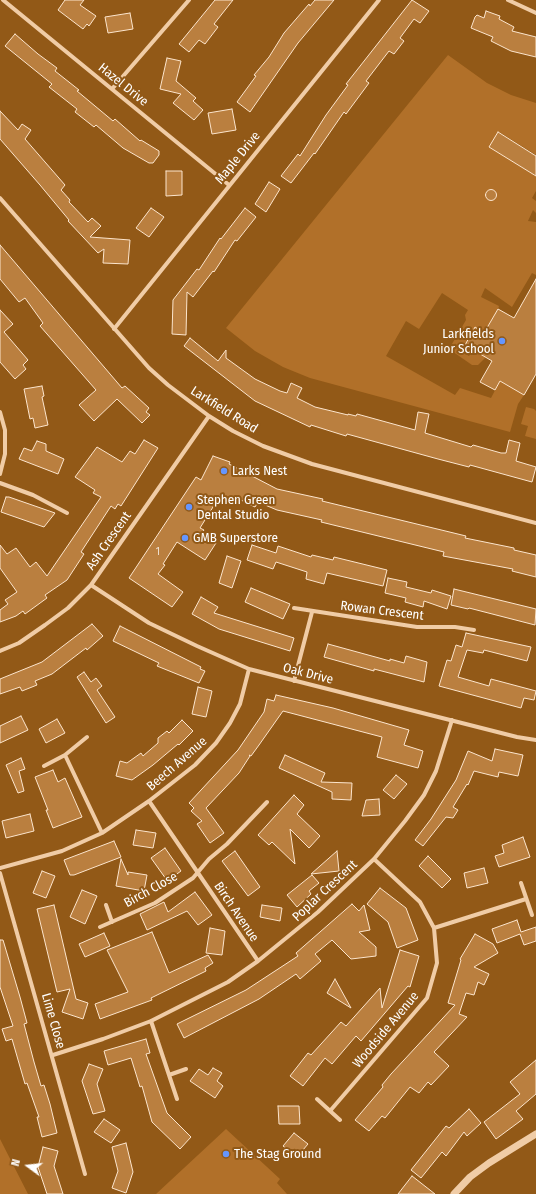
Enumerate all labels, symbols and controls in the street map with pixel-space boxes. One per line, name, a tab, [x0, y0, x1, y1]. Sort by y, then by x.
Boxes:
street label: Hazel Drive	[95, 60, 151, 110]
street label: Maple Drive	[212, 129, 264, 187]
place label: Larkfields Junior School	[423, 326, 494, 357]
marker: Larkfields Junior School	[497, 336, 507, 346]
street label: Larkfield Road	[188, 383, 260, 437]
place label: Larks Nest	[232, 463, 287, 479]
marker: Larks Nest	[219, 466, 229, 476]
place label: Stephen Green Dental Studio	[197, 492, 275, 523]
marker: Stephen Green Dental Studio	[184, 502, 194, 512]
street label: Ash Crescent	[83, 509, 135, 573]
place label: GMB Superstore	[193, 530, 278, 546]
marker: GMB Superstore	[180, 533, 190, 543]
house number: 1	[156, 545, 160, 559]
street label: Rowan Crescent	[339, 598, 425, 624]
street label: Oak Drive	[281, 660, 335, 688]
street label: Beech Avenue	[144, 734, 210, 794]
street label: Poplar Crescent	[289, 857, 361, 925]
street label: Birch Close	[122, 869, 180, 911]
street label: Birch Avenue	[210, 879, 262, 945]
street label: Woodside Avenue	[350, 989, 422, 1071]
street label: Lime Close	[38, 991, 68, 1051]
north arrow	[8, 1146, 48, 1186]
place label: The Stag Ground	[234, 1146, 321, 1162]
marker: The Stag Ground	[221, 1149, 231, 1159]
text: N	[9, 1158, 23, 1168]

